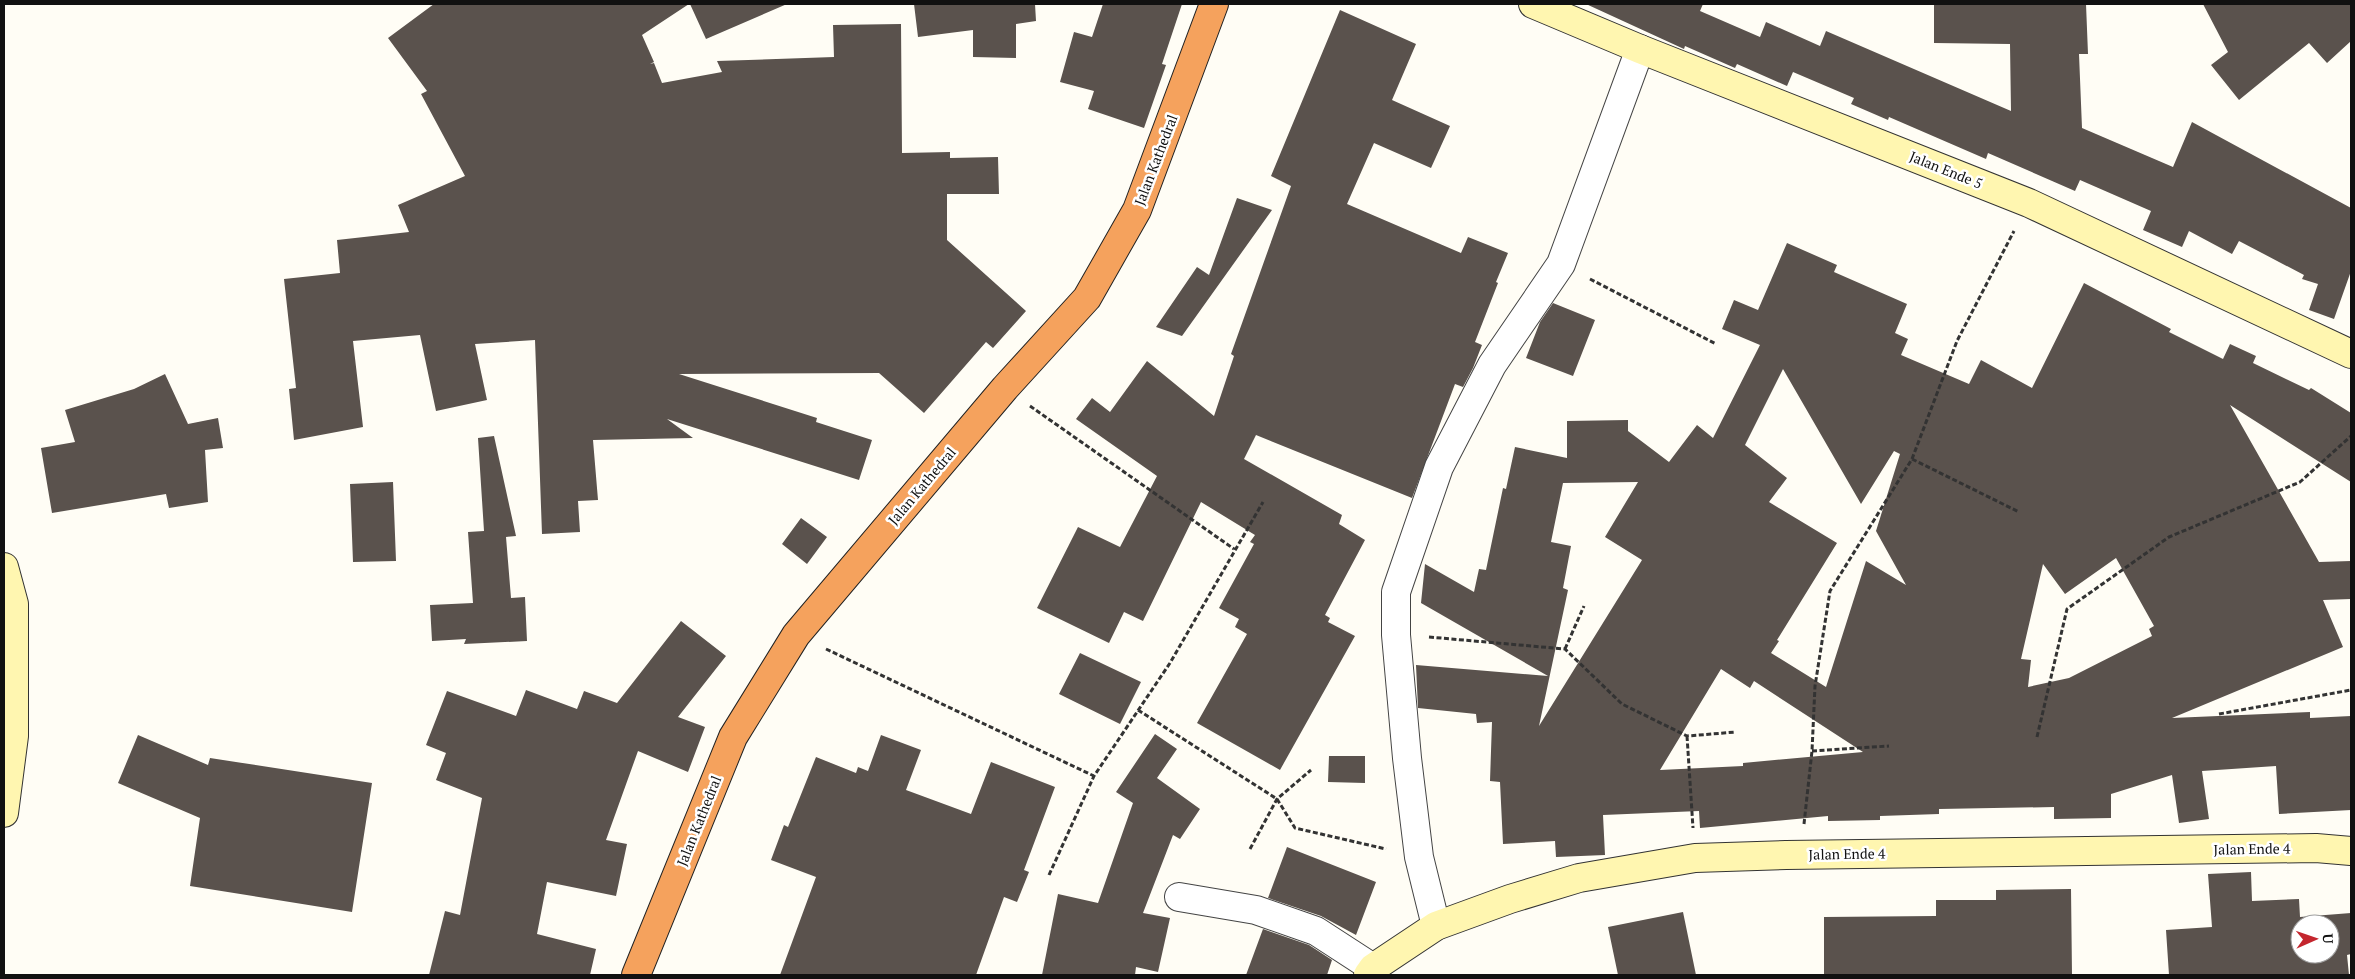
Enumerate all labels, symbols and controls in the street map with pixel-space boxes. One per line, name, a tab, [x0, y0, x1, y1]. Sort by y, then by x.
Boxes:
street label: Jalan Kathedral	[1129, 112, 1182, 208]
street label: Jalan Ende 5	[1907, 146, 1985, 193]
street label: Jalan Kathedral	[884, 443, 960, 528]
street label: Jalan Kathedral	[672, 773, 725, 869]
street label: Jalan Ende 4	[2213, 838, 2291, 859]
street label: Jalan Ende 4	[1808, 843, 1886, 864]
north arrow	[2290, 914, 2340, 964]
text: U	[2319, 933, 2338, 944]

